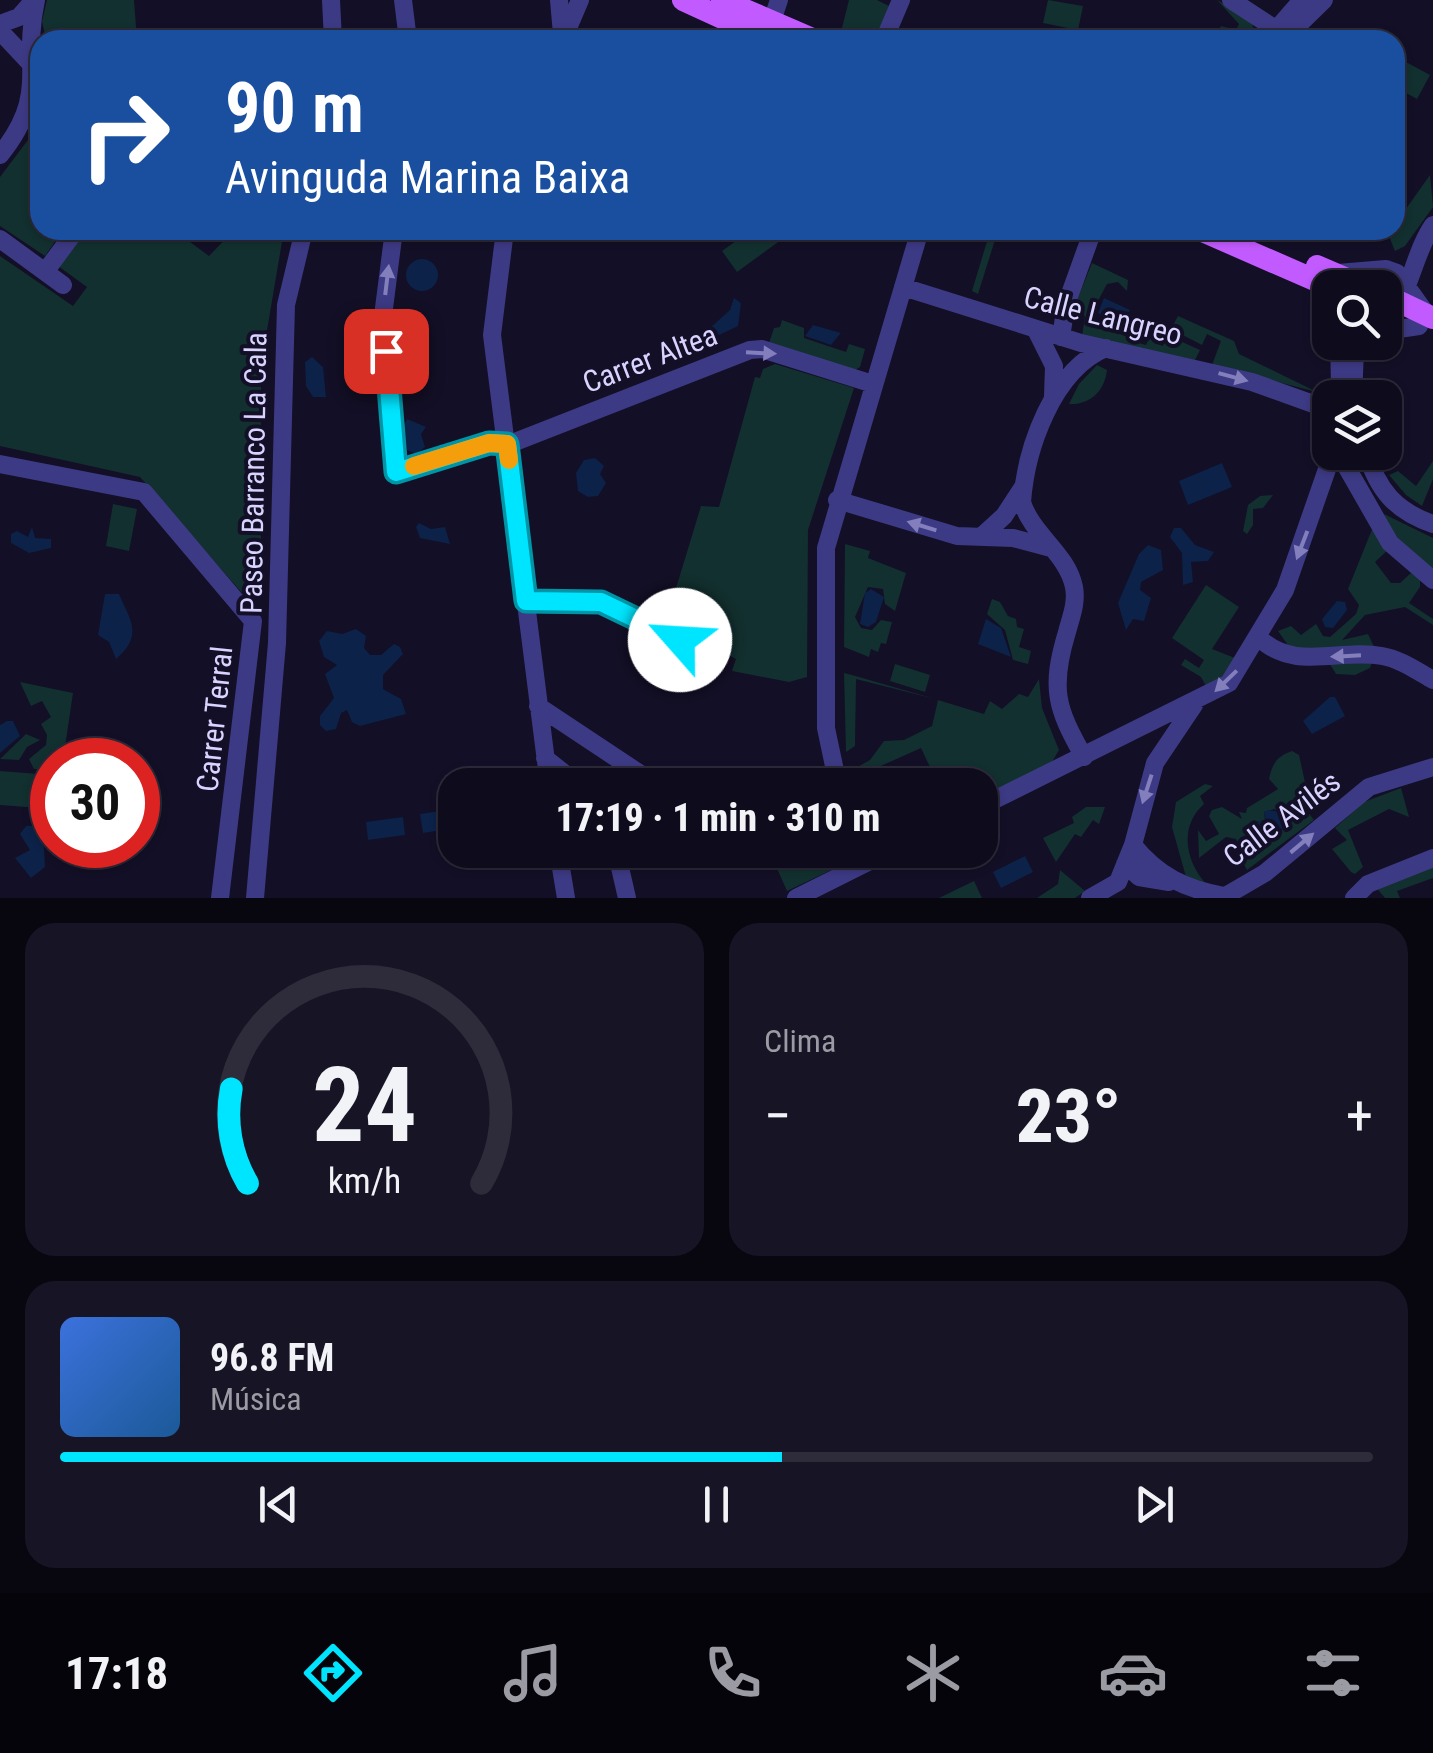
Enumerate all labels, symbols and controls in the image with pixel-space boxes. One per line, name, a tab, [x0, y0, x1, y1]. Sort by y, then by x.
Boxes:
text: 90 m	[225, 67, 364, 149]
icon: right	[60, 70, 190, 200]
text: Avinguda Marina Baixa	[225, 151, 630, 204]
one-way arrow	[380, 264, 396, 296]
map controls	[1312, 270, 1402, 470]
button: search	[1312, 270, 1402, 360]
street label: Calle Langreo	[1020, 279, 1186, 352]
pin	[344, 309, 429, 394]
street label: Carrer Altea	[578, 317, 722, 400]
icon: arrive	[359, 324, 414, 379]
street label: Paseo Barranco La Cala	[234, 332, 273, 614]
one-way arrow	[746, 345, 777, 361]
one-way arrow	[1218, 370, 1249, 386]
button: layers	[1312, 380, 1402, 470]
one-way arrow	[907, 517, 937, 532]
one-way arrow	[1294, 530, 1310, 560]
position arrow	[628, 588, 732, 692]
street label: Carrer Terral	[189, 644, 240, 793]
one-way arrow	[1330, 648, 1362, 664]
one-way arrow	[1214, 670, 1238, 693]
speed limit sign: 30	[30, 738, 160, 868]
street label: Calle Avilés	[1216, 763, 1347, 874]
one-way arrow	[1138, 775, 1153, 805]
text: 17:19 · 1 min · 310 m	[556, 796, 880, 840]
one-way arrow	[1289, 833, 1314, 854]
text: Clima	[764, 1022, 836, 1060]
text: 24	[312, 1045, 417, 1166]
text: 23°	[1016, 1072, 1121, 1160]
text: −	[764, 1084, 792, 1148]
text: +	[1346, 1084, 1373, 1148]
text: km/h	[328, 1160, 401, 1202]
text: 96.8 FM	[210, 1336, 334, 1380]
text: Música	[210, 1380, 302, 1418]
icon: previous	[251, 1477, 306, 1532]
icon: pause	[689, 1477, 744, 1532]
icon: next	[1127, 1477, 1182, 1532]
icon: directions	[298, 1638, 368, 1708]
icon: music	[498, 1638, 568, 1708]
icon: phone	[698, 1638, 768, 1708]
icon: climate	[898, 1638, 968, 1708]
icon: car	[1098, 1638, 1168, 1708]
icon: filters	[1298, 1638, 1368, 1708]
text: 17:18	[65, 1647, 168, 1700]

